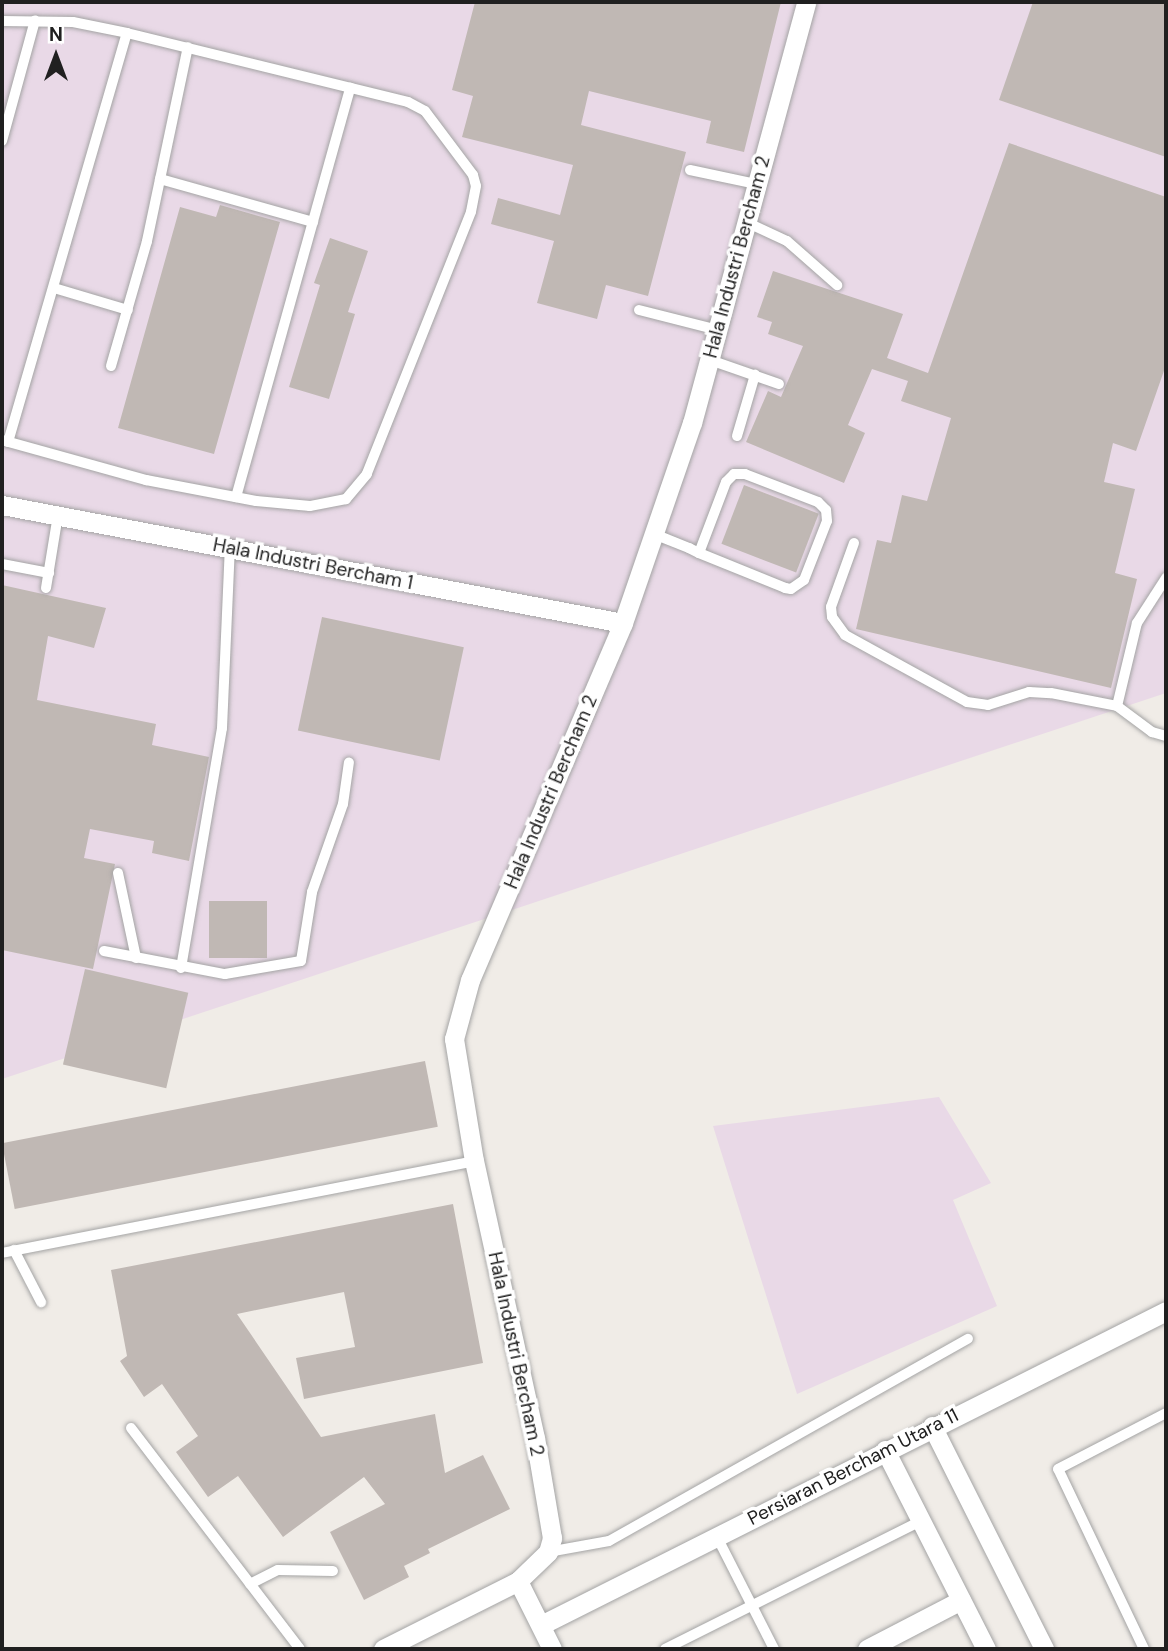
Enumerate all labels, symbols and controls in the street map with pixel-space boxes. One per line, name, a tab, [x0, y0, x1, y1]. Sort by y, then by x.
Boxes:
north arrow	[21, 21, 91, 91]
text: N	[49, 22, 63, 47]
street label: Hala Industri Bercham 2	[699, 153, 775, 361]
street label: Hala Industri Bercham 1	[211, 533, 415, 595]
street label: Hala Industri Bercham 2	[500, 692, 602, 892]
street label: Hala Industri Bercham 2	[483, 1250, 549, 1458]
street label: Persiaran Bercham Utara 11	[744, 1404, 962, 1530]

